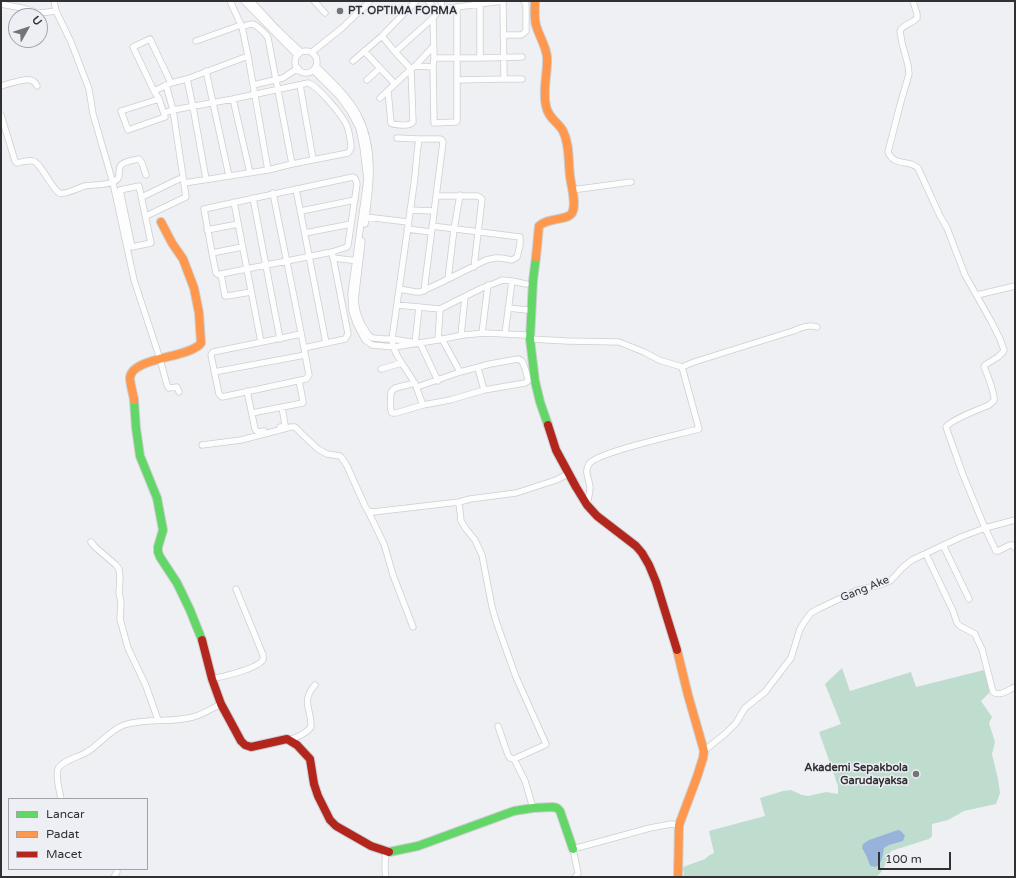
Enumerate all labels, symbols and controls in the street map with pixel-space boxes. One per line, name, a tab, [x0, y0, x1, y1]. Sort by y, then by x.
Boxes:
place label: PT. OPTIMA FORMA	[348, 4, 457, 18]
marker: PT. OPTIMA FORMA	[335, 6, 345, 16]
north arrow	[8, 8, 48, 48]
text: U	[29, 13, 45, 28]
street label: Gang Ake	[839, 573, 891, 605]
place label: Akademi Sepakbola Garudayaksa	[804, 761, 908, 787]
marker: Akademi Sepakbola Garudayaksa	[911, 769, 921, 779]
legend	[8, 798, 148, 870]
text: Lancar	[46, 807, 85, 821]
text: Padat	[46, 827, 79, 841]
scale bar	[880, 844, 953, 870]
text: Macet	[46, 847, 82, 861]
text: 100 m	[885, 852, 922, 866]

